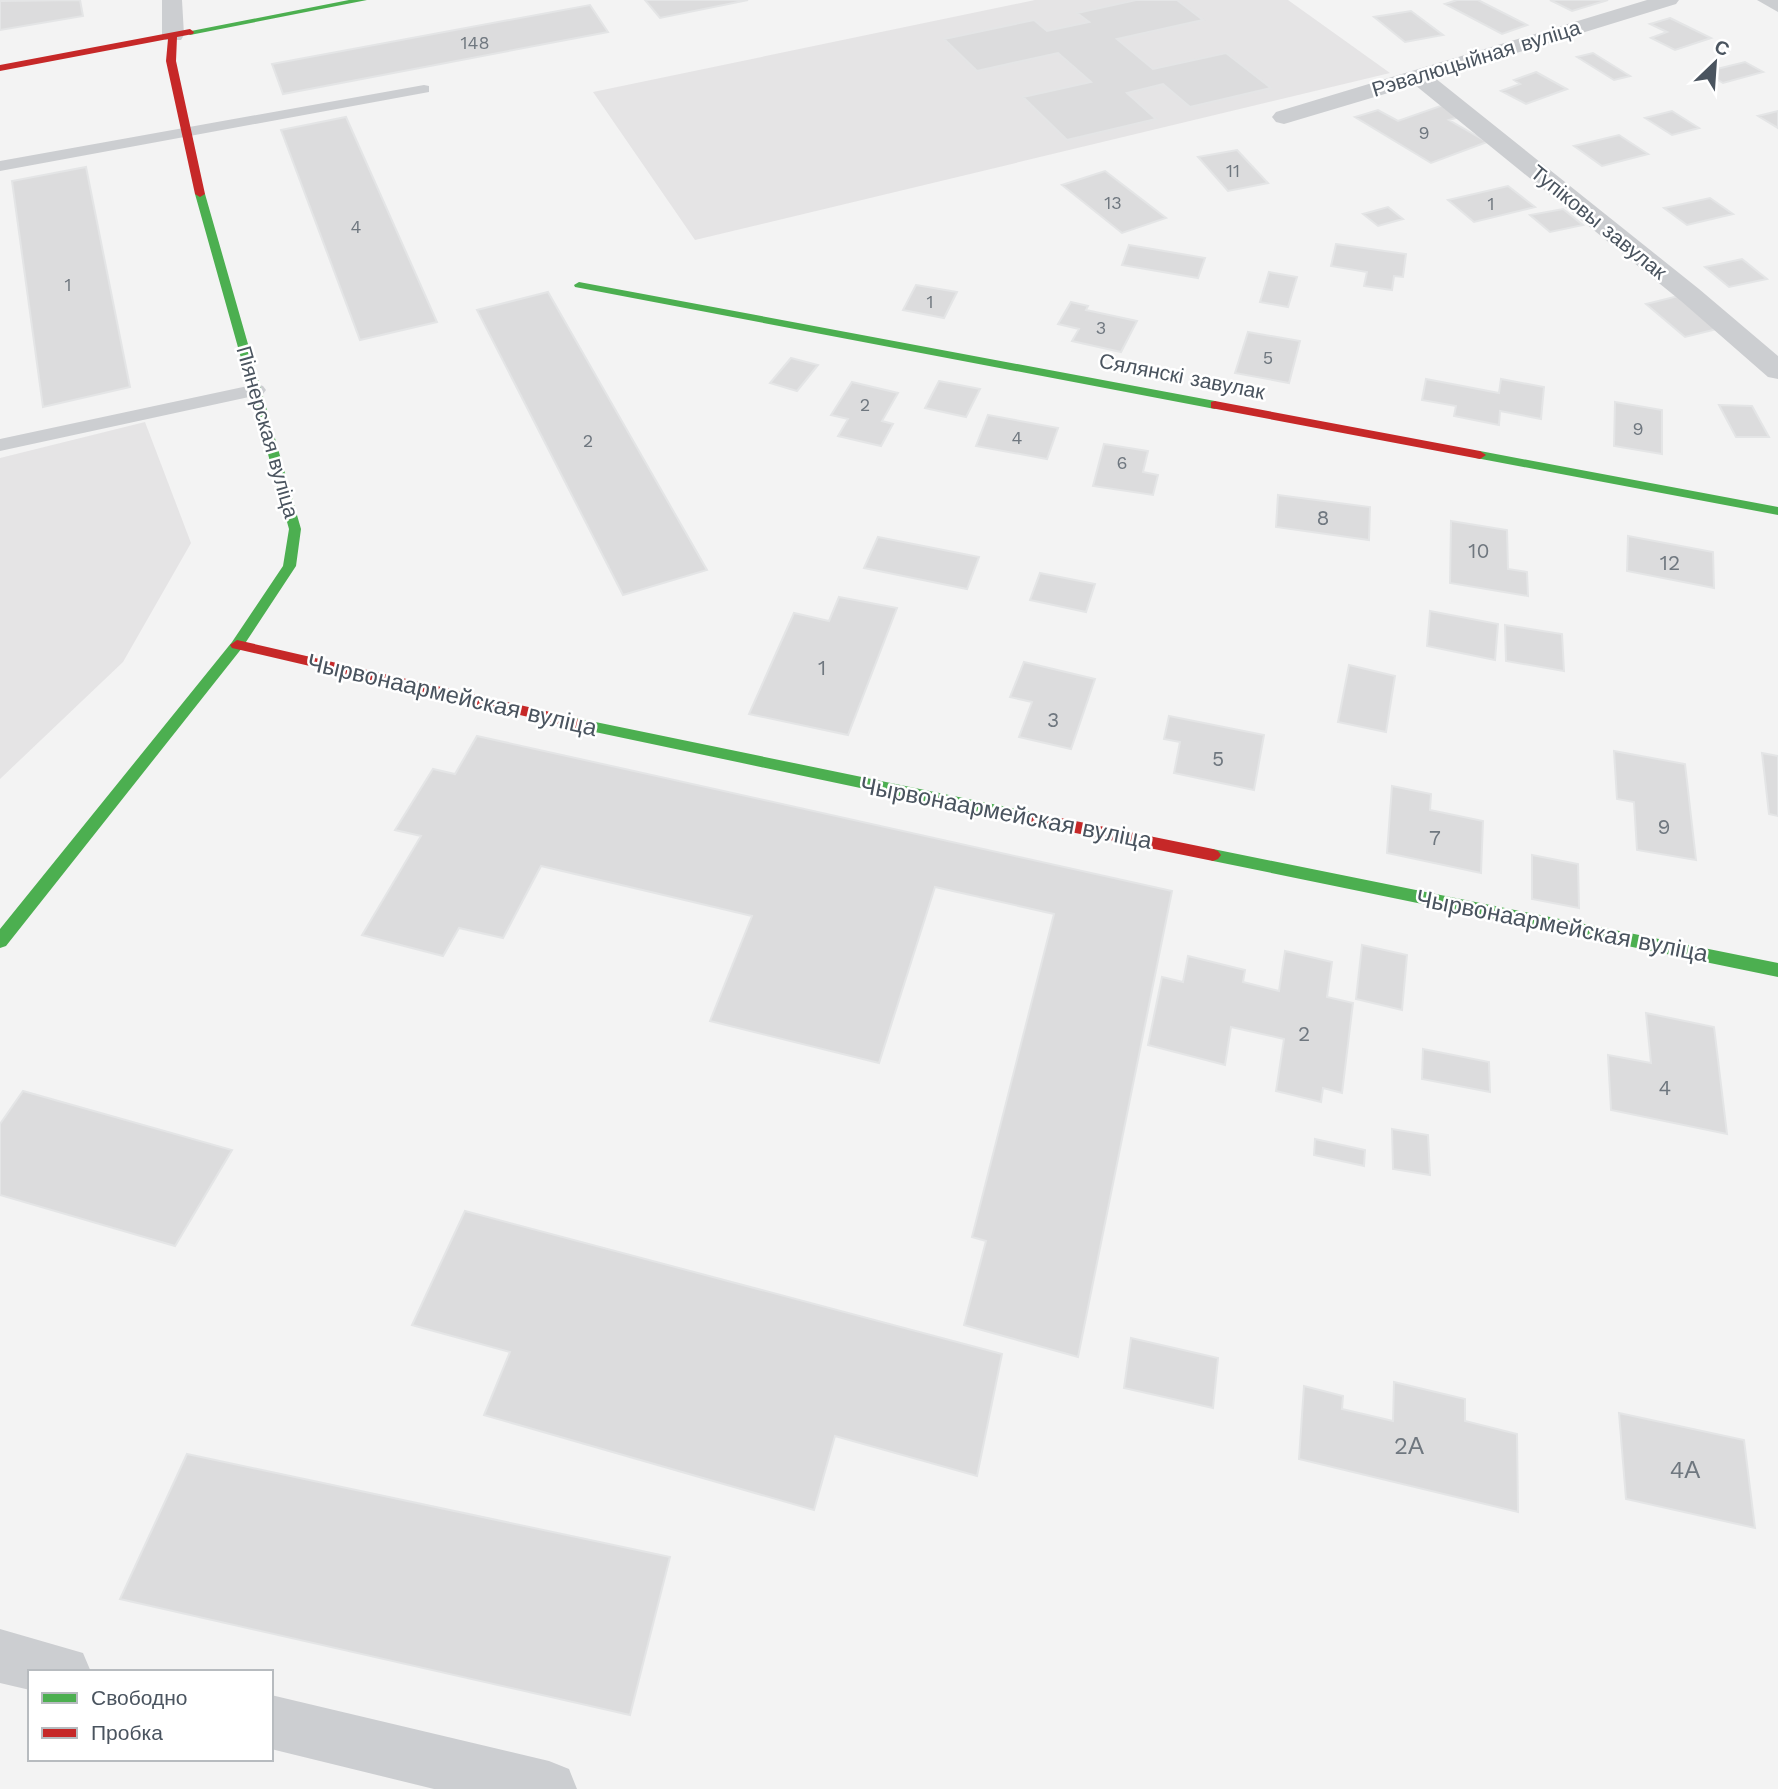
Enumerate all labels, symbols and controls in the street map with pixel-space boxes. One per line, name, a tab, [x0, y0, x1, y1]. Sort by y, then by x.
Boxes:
street label: Рэвалюцыйная вуліца	[1369, 14, 1584, 102]
north arrow	[1680, 28, 1750, 98]
house number: 148	[460, 32, 490, 53]
text: С	[1711, 35, 1733, 61]
house number: 9	[1418, 122, 1430, 143]
street label: Тупіковы завулак	[1526, 159, 1673, 285]
house number: 11	[1226, 160, 1240, 181]
house number: 13	[1104, 192, 1122, 213]
house number: 1	[1487, 193, 1495, 214]
house number: 4	[351, 216, 362, 237]
house number: 1	[64, 274, 72, 295]
house number: 1	[926, 291, 934, 312]
house number: 3	[1096, 317, 1106, 338]
street label: Піянерская вуліца	[231, 343, 305, 521]
house number: 5	[1263, 347, 1273, 368]
street label: Сялянскі завулак	[1097, 348, 1268, 404]
house number: 2	[860, 394, 870, 415]
house number: 9	[1632, 418, 1644, 439]
house number: 4	[1012, 427, 1023, 448]
house number: 2	[583, 430, 593, 451]
house number: 6	[1117, 452, 1127, 473]
house number: 8	[1317, 505, 1329, 530]
house number: 10	[1468, 538, 1490, 563]
house number: 12	[1660, 550, 1680, 575]
street label: Чырвонаармейская вуліца	[304, 648, 600, 742]
house number: 1	[818, 655, 826, 680]
house number: 3	[1047, 707, 1059, 732]
house number: 5	[1212, 746, 1224, 771]
street label: Чырвонаармейская вуліца	[858, 771, 1155, 855]
house number: 9	[1658, 814, 1670, 839]
house number: 7	[1429, 825, 1441, 850]
street label: Чырвонаармейская вуліца	[1414, 884, 1711, 968]
house number: 2	[1298, 1021, 1310, 1046]
house number: 4	[1659, 1075, 1671, 1100]
house number: 2А	[1394, 1432, 1424, 1460]
house number: 4А	[1670, 1456, 1700, 1484]
legend	[28, 1670, 273, 1761]
text: Свободно	[91, 1685, 188, 1710]
text: Пробка	[91, 1720, 163, 1745]

